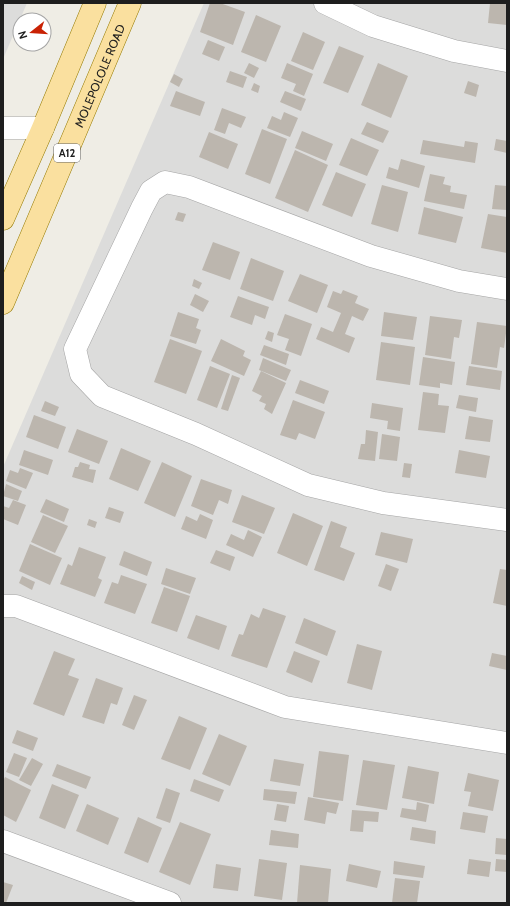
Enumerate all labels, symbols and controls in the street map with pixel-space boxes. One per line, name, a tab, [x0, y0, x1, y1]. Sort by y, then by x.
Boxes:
north arrow	[12, 12, 52, 52]
street label: MOLEPOLOLE ROAD	[71, 21, 128, 129]
text: N	[15, 29, 30, 41]
road number: A12	[54, 144, 80, 162]

